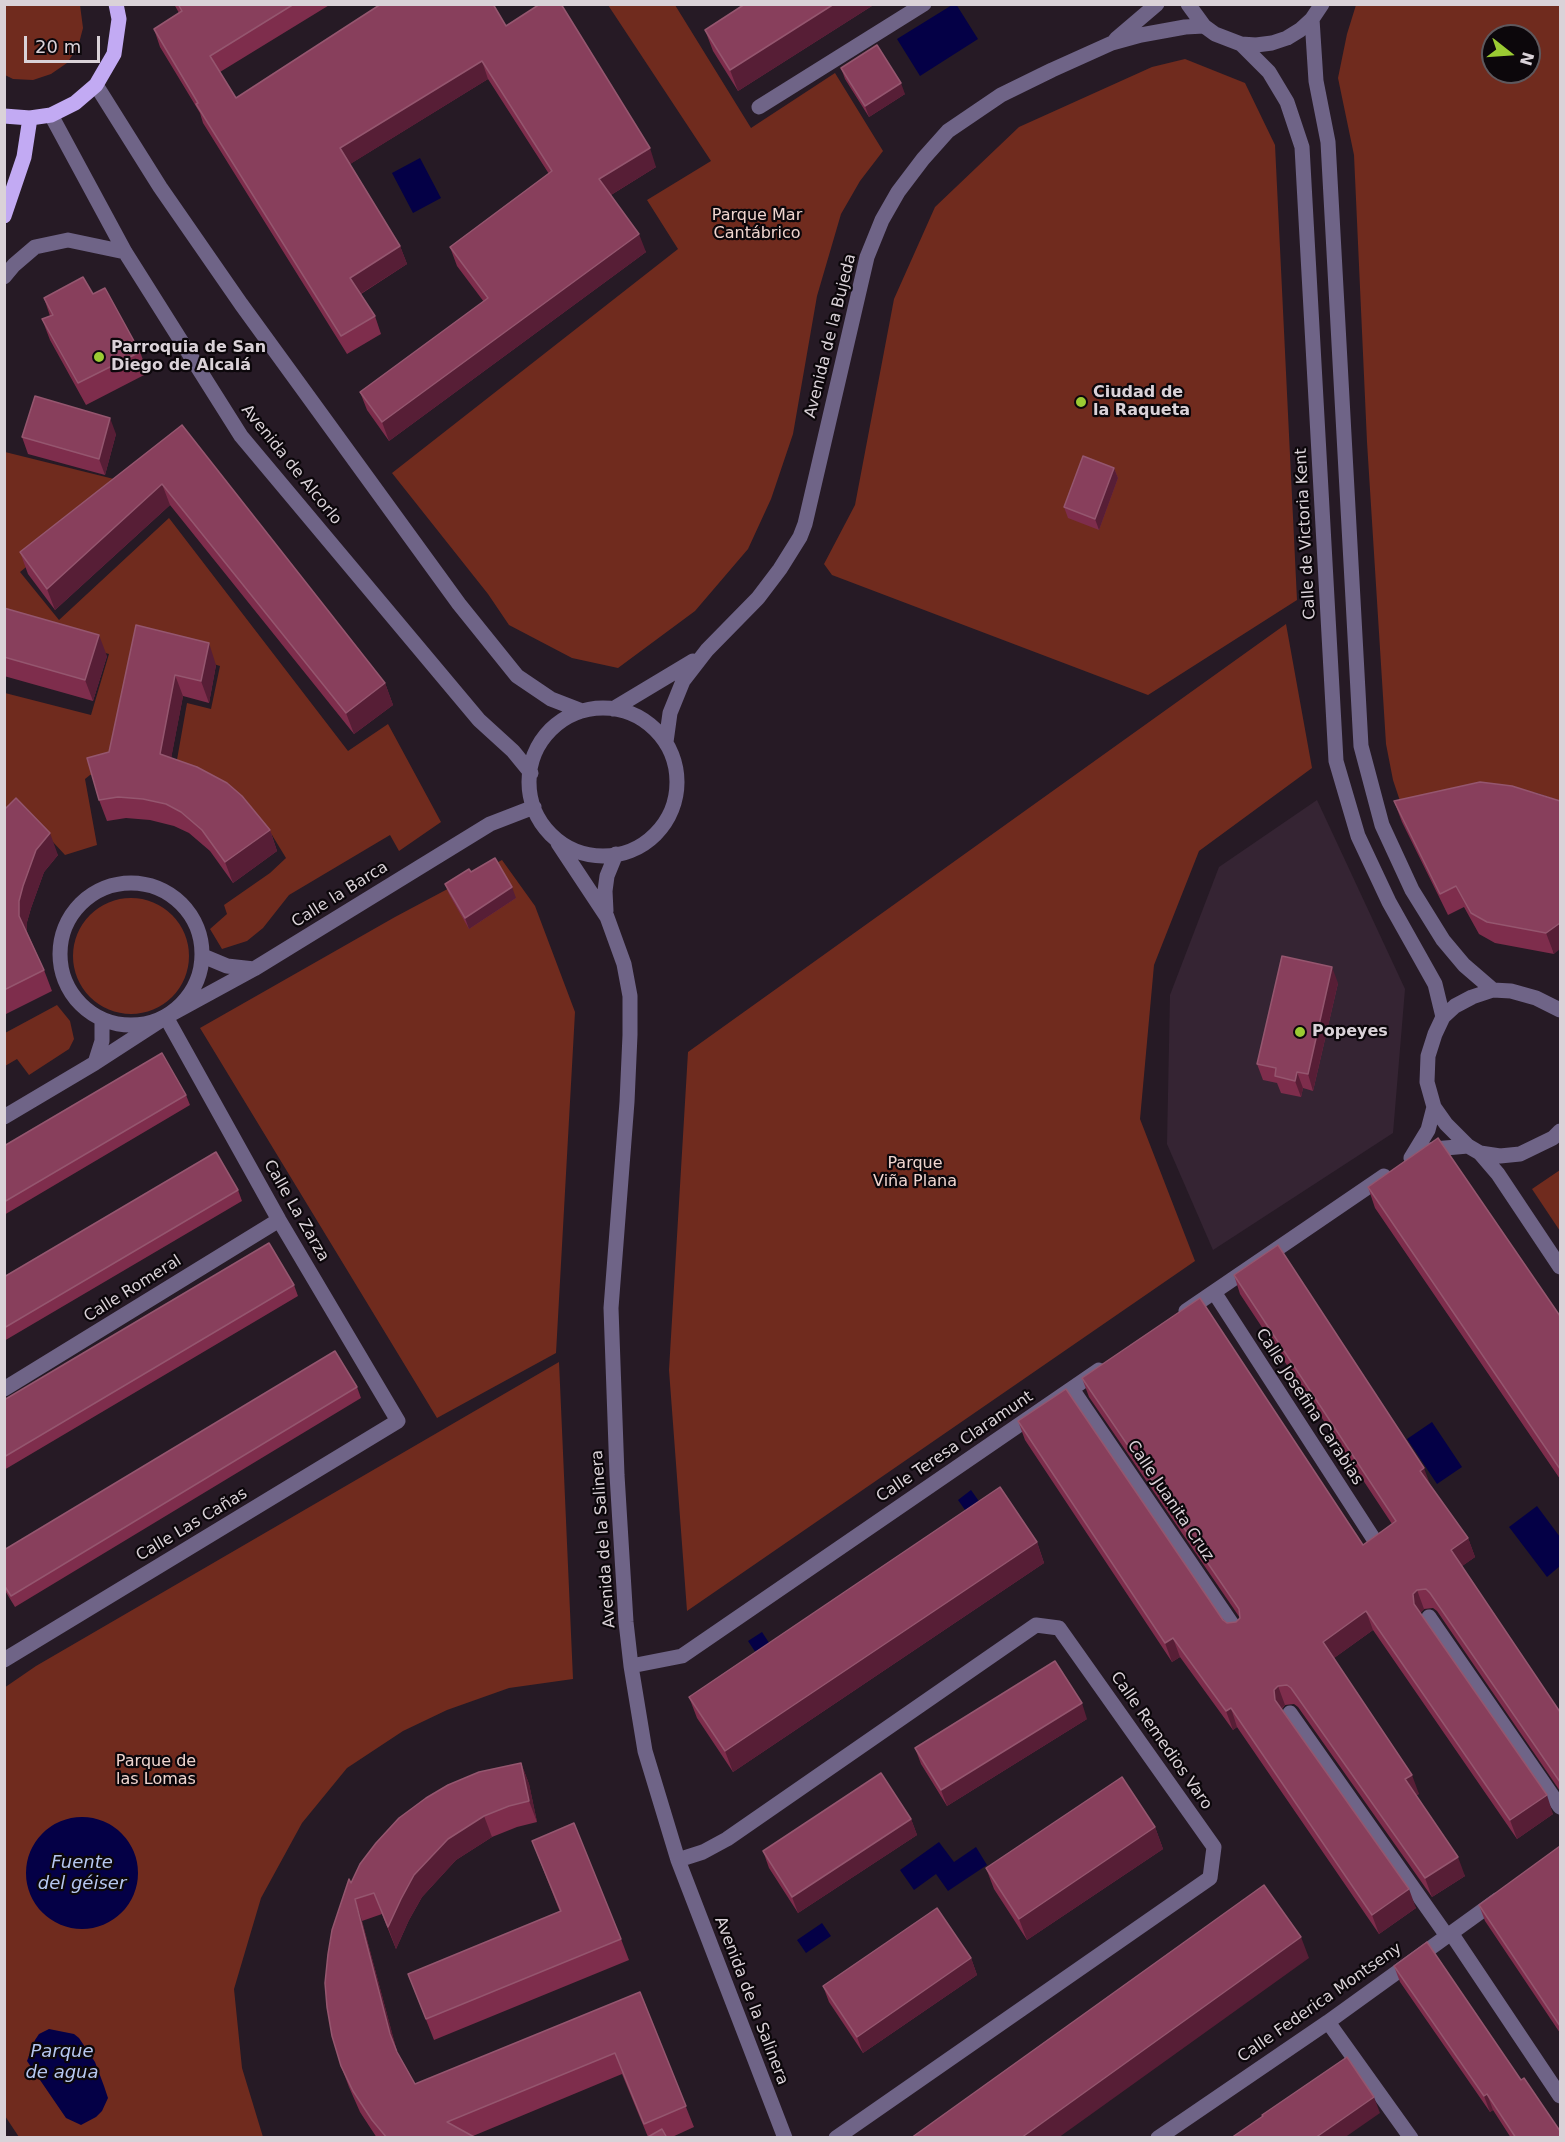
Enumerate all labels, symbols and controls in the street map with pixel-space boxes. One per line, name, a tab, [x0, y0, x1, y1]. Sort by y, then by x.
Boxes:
scale bar	[27, 24, 104, 62]
north arrow	[1481, 24, 1541, 84]
text: 20 m	[35, 36, 81, 57]
text: N	[1516, 50, 1538, 68]
park label: Parque Mar Cantábrico	[712, 206, 802, 244]
street label: Avenida de la Bujeda	[801, 252, 861, 420]
place label: Parroquia de San Diego de Alcalá	[111, 338, 266, 376]
marker: Parroquia de San Diego de Alcalá	[92, 350, 106, 364]
place label: Ciudad de la Raqueta	[1093, 383, 1190, 421]
marker: Ciudad de la Raqueta	[1074, 395, 1088, 409]
street label: Avenida de Alcorlo	[237, 401, 345, 529]
street label: Calle de Victoria Kent	[1292, 448, 1320, 620]
street label: Calle la Barca	[288, 858, 392, 932]
place label: Popeyes	[1312, 1022, 1388, 1042]
marker: Popeyes	[1293, 1025, 1307, 1039]
park label: Parque Viña Plana	[873, 1154, 957, 1192]
street label: Calle La Zarza	[259, 1157, 333, 1265]
street label: Calle Romeral	[81, 1251, 185, 1327]
street label: Calle Josefina Carabias	[1251, 1325, 1367, 1489]
street label: Calle Teresa Claramunt	[873, 1387, 1037, 1507]
street label: Calle Juanita Cruz	[1122, 1437, 1218, 1565]
street label: Avenida de la Salinera	[588, 1449, 620, 1629]
street label: Calle Las Cañas	[133, 1484, 251, 1566]
street label: Calle Remedios Varo	[1106, 1668, 1216, 1814]
park label: Parque de las Lomas	[116, 1752, 196, 1790]
water label: Fuente del géiser	[38, 1852, 126, 1894]
street label: Avenida de la Salinera	[710, 1914, 792, 2088]
street label: Calle Federica Montseny	[1234, 1939, 1406, 2067]
water label: Parque de agua	[25, 2041, 99, 2084]

